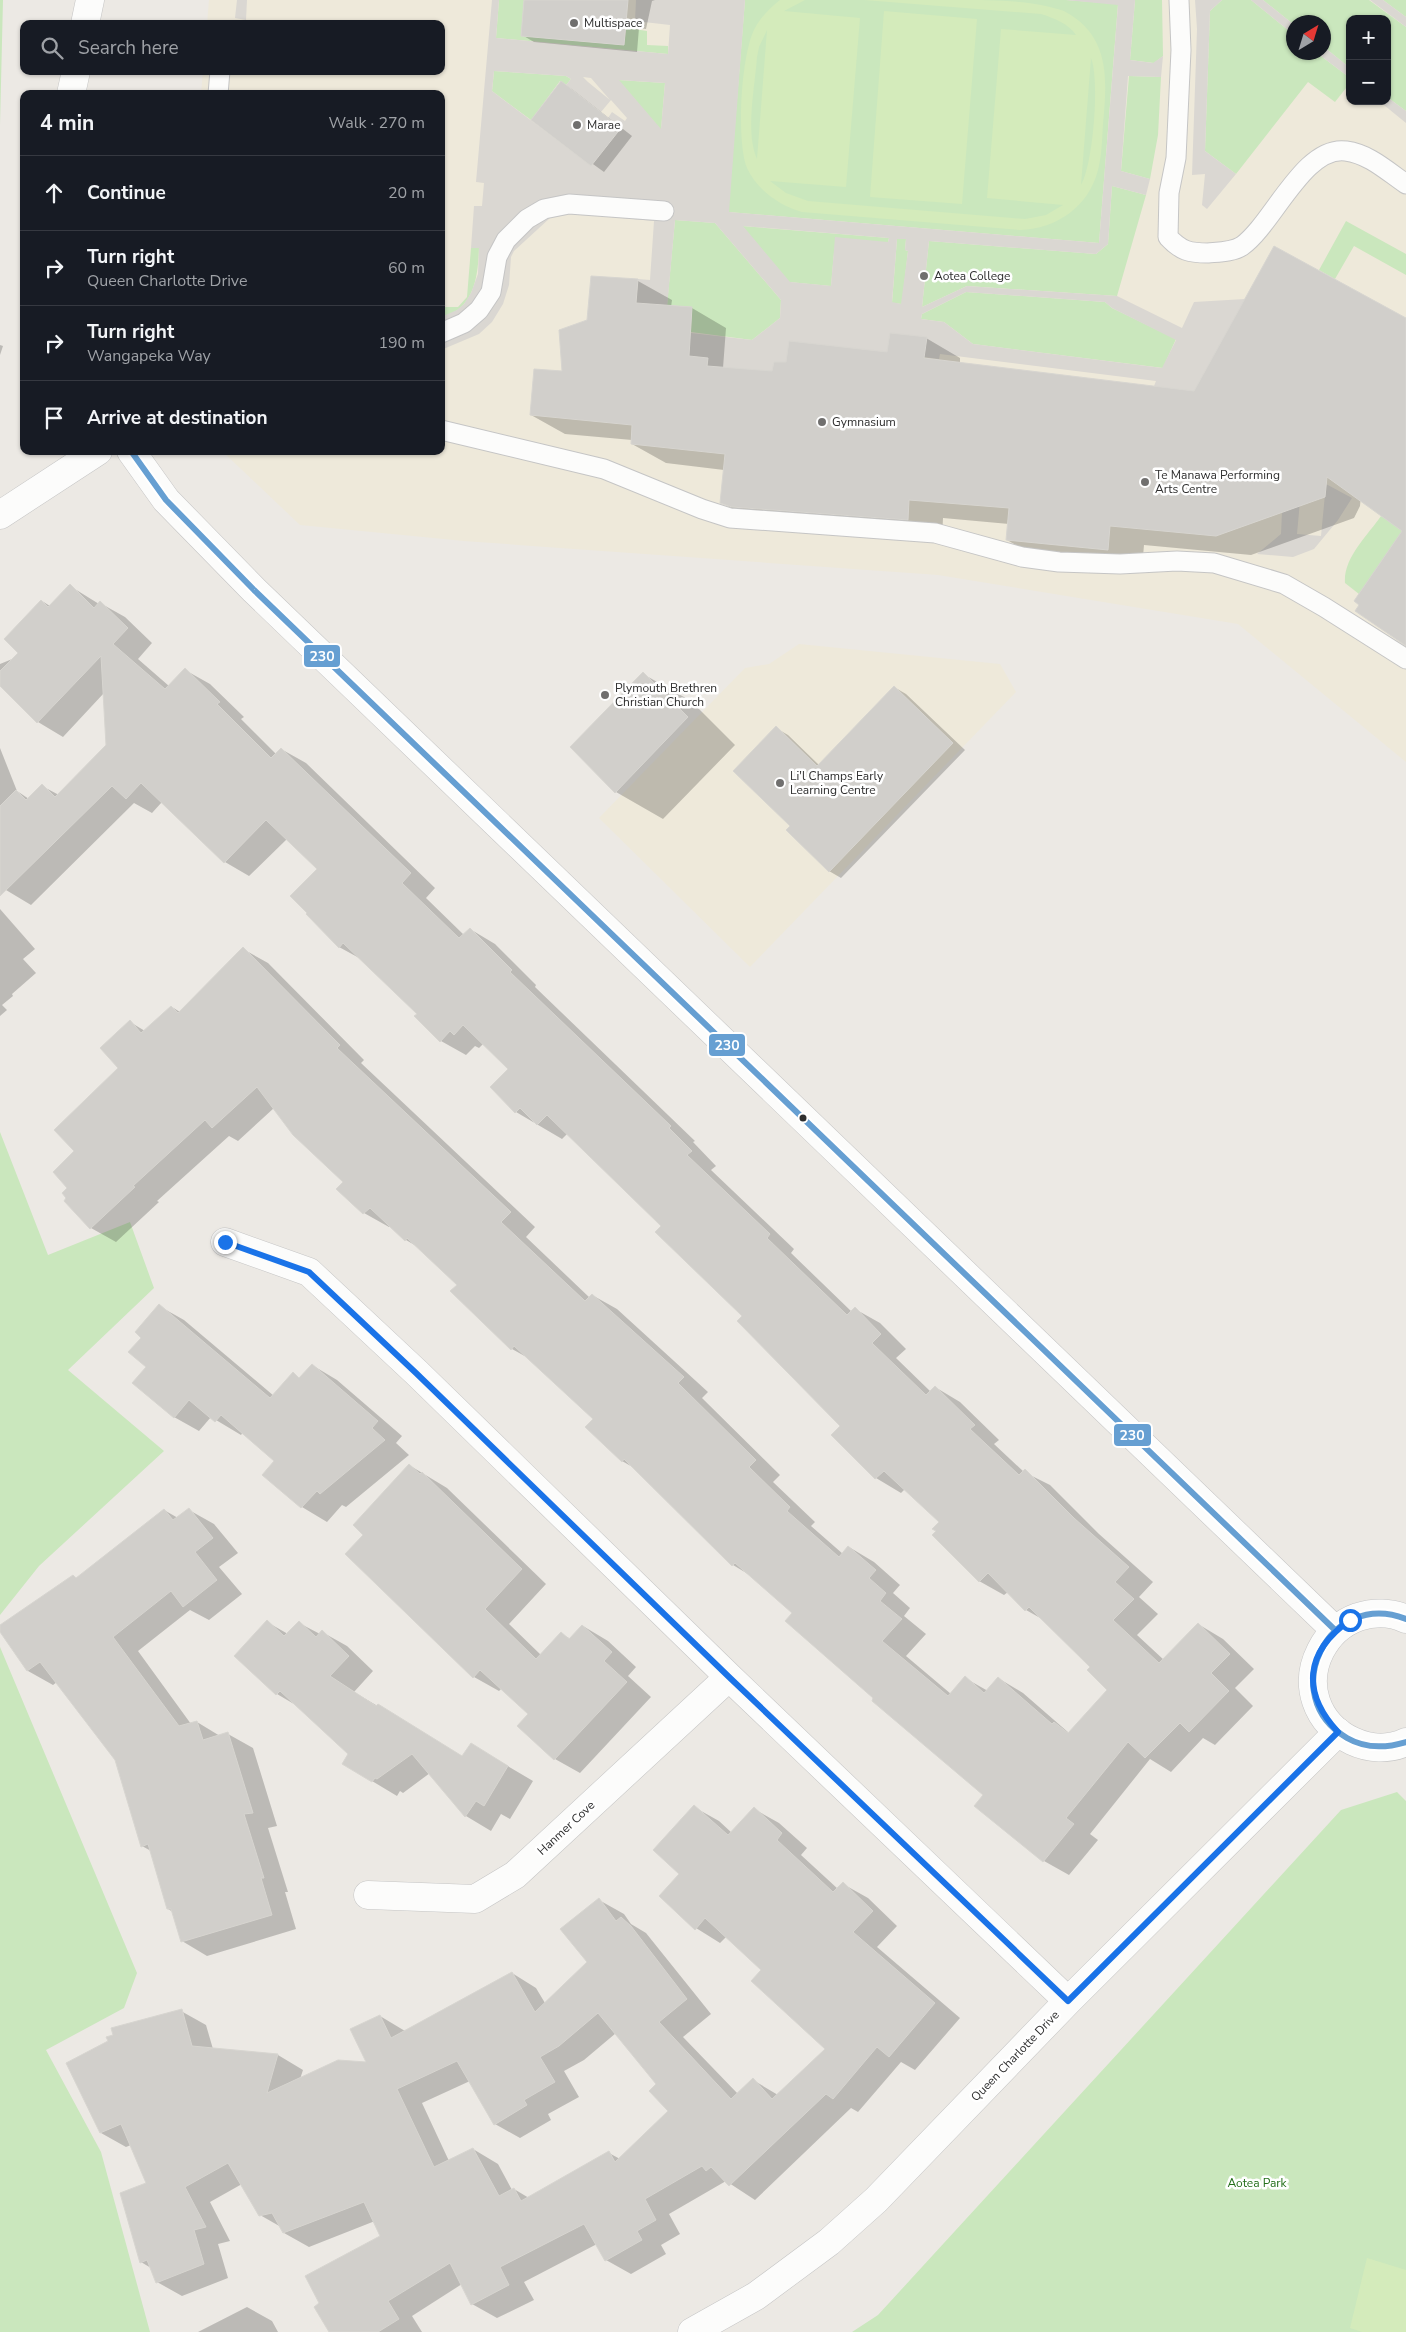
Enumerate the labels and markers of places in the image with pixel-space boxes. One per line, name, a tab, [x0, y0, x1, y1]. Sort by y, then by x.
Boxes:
place label: Multispace	[584, 15, 642, 31]
marker: Multispace	[568, 17, 580, 29]
place label: Marae	[587, 117, 621, 133]
marker: Marae	[571, 119, 583, 131]
place label: Aotea College	[934, 268, 1010, 284]
marker: Aotea College	[918, 270, 930, 282]
place label: Gymnasium	[832, 414, 896, 430]
marker: Gymnasium	[816, 416, 828, 428]
place label: Te Manawa Performing Arts Centre	[1155, 467, 1280, 497]
marker: Te Manawa Performing Arts Centre	[1139, 476, 1151, 488]
place label: Plymouth Brethren Christian Church	[615, 680, 717, 710]
marker: Plymouth Brethren Christian Church	[599, 689, 611, 701]
place label: Li'l Champs Early Learning Centre	[790, 768, 884, 798]
marker: Li'l Champs Early Learning Centre	[774, 777, 786, 789]
unlabelled marker	[798, 1113, 808, 1123]

